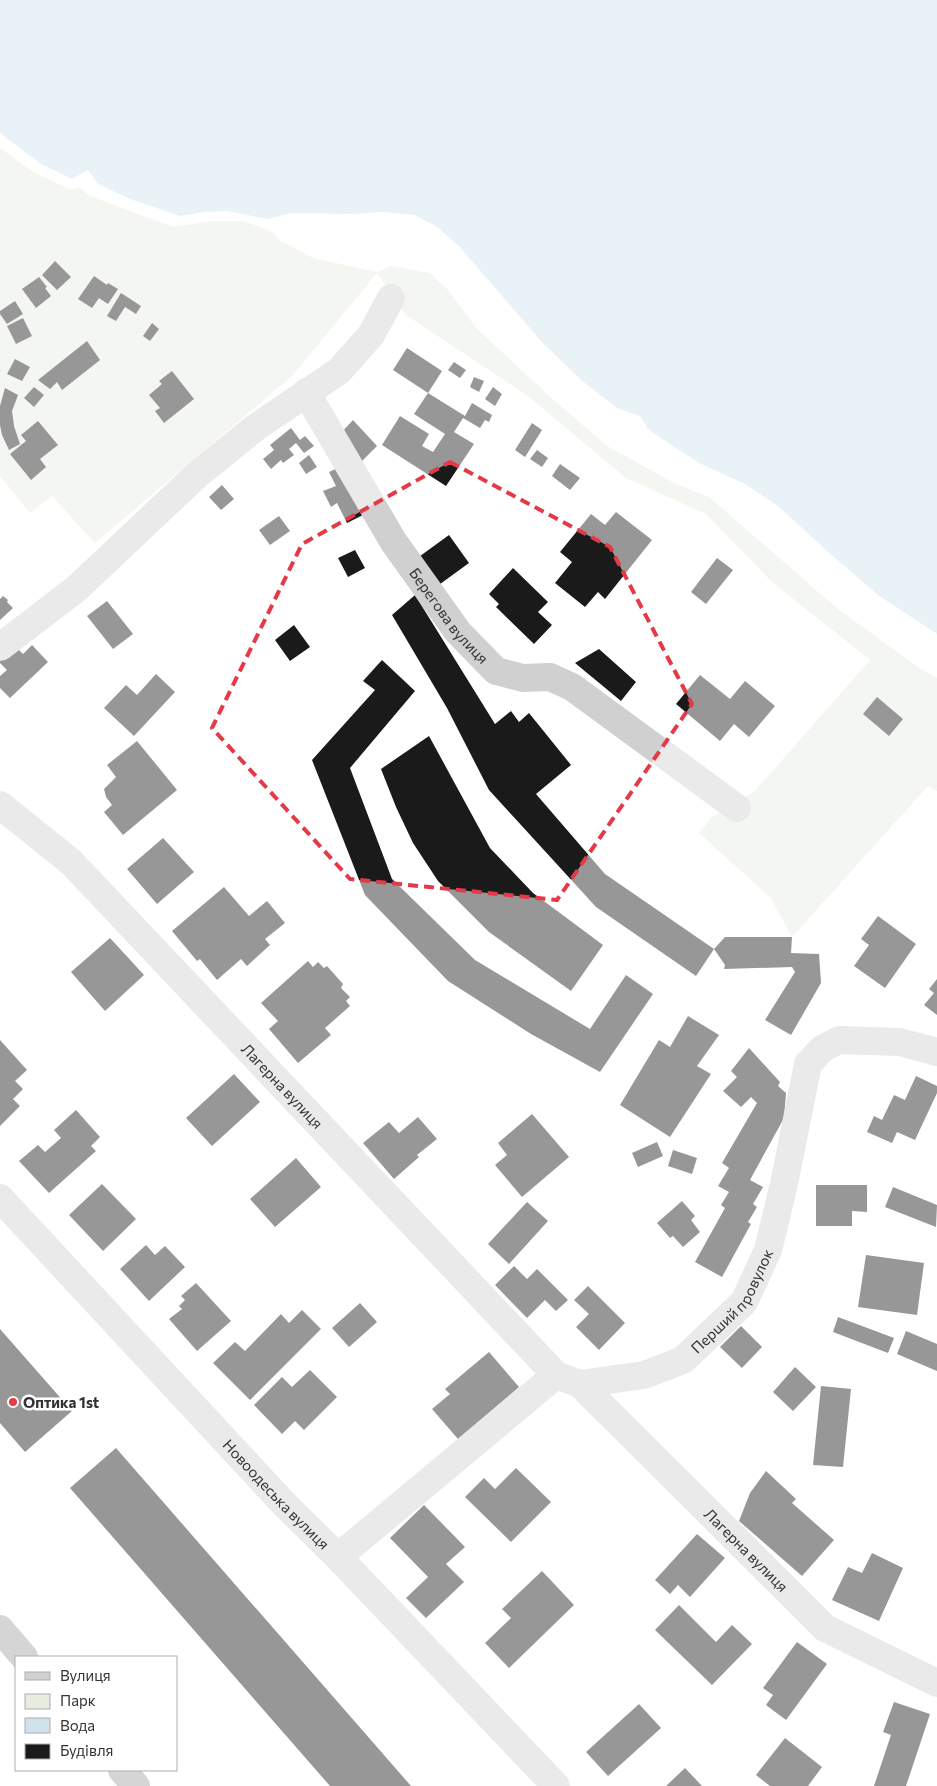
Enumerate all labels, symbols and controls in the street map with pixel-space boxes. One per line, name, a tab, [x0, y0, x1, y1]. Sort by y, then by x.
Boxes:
street label: Берегова вулиця	[406, 564, 493, 667]
street label: Лагерна вулиця	[238, 1039, 327, 1132]
street label: Перший провулок	[687, 1246, 776, 1357]
place label: Оптика 1st	[23, 1393, 99, 1411]
marker: Оптика 1st	[7, 1396, 19, 1408]
street label: Новоодеська вулиця	[219, 1435, 333, 1553]
street label: Лагерна вулиця	[701, 1504, 792, 1595]
legend	[15, 1656, 178, 1771]
text: Вулиця	[60, 1666, 111, 1684]
text: Парк	[60, 1691, 96, 1709]
text: Вода	[60, 1716, 95, 1734]
text: Будівля	[60, 1741, 113, 1759]

